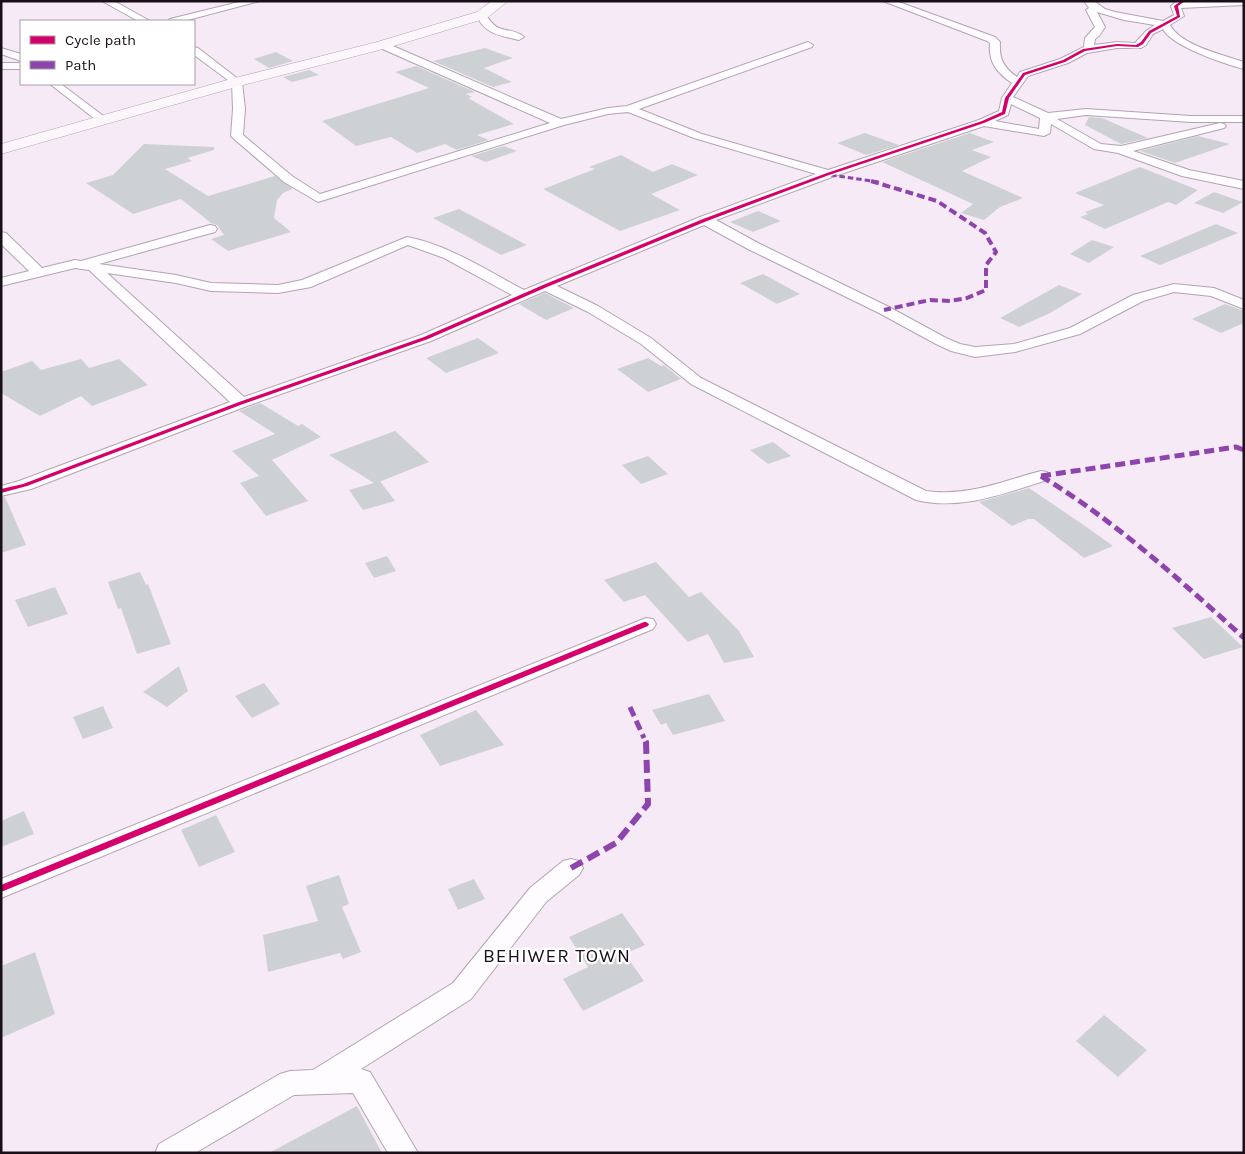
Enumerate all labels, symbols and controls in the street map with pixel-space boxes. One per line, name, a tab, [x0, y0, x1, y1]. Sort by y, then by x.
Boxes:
legend	[20, 20, 195, 85]
text: Cycle path	[65, 31, 136, 49]
text: Path	[65, 56, 96, 74]
district label: BEHIWER TOWN	[483, 945, 631, 967]

